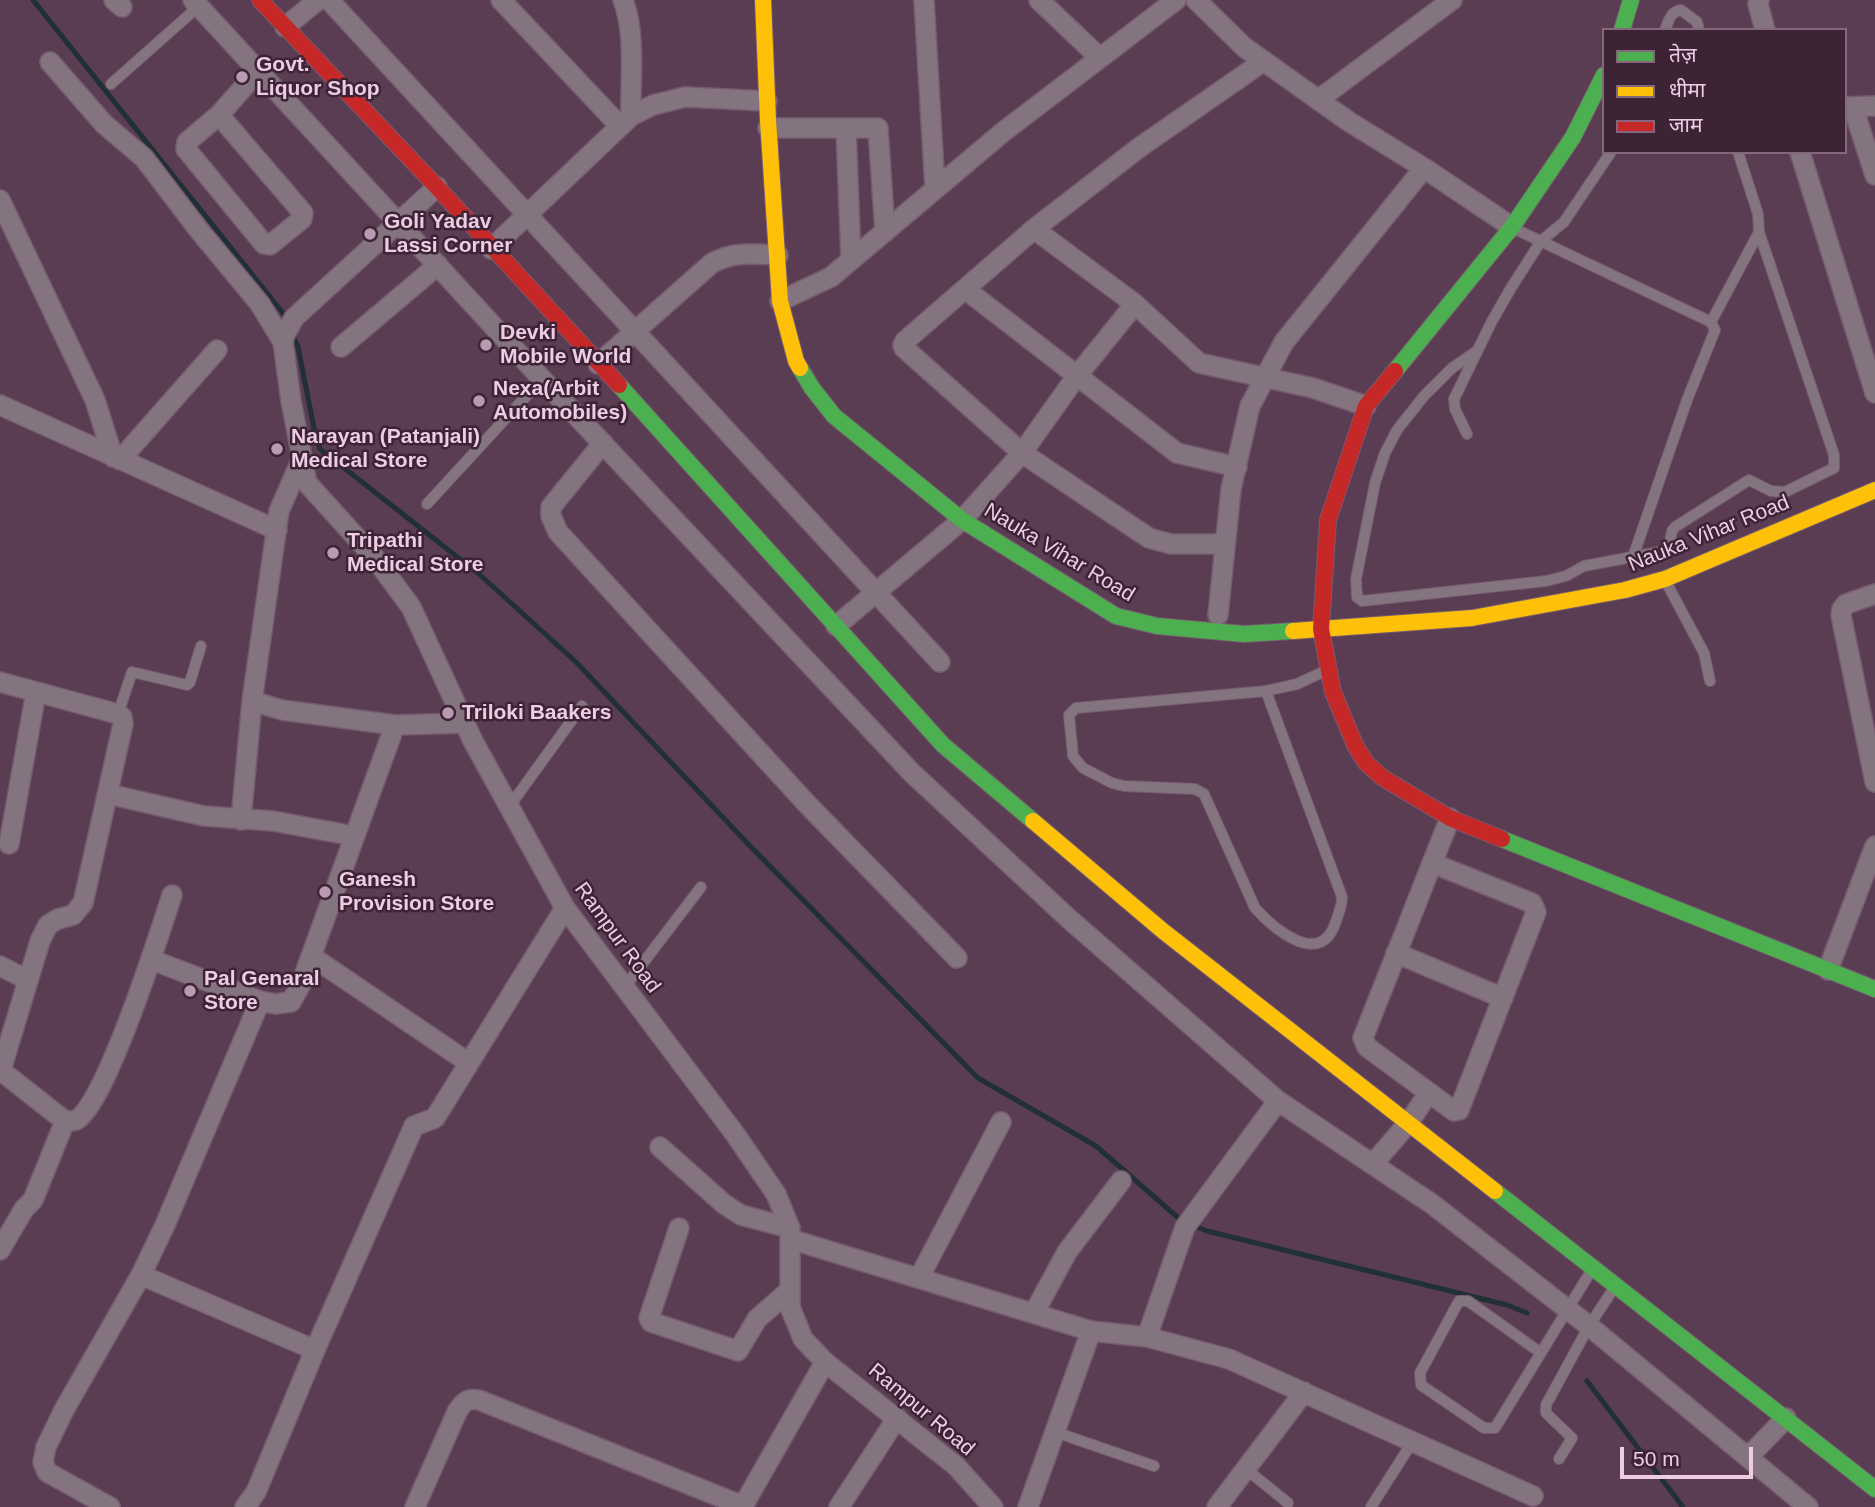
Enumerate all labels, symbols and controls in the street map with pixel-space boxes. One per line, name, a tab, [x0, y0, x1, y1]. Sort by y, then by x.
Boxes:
legend	[1602, 28, 1847, 154]
text: तेज़	[1669, 43, 1697, 66]
place label: Govt. Liquor Shop	[256, 52, 380, 102]
marker: Govt. Liquor Shop	[234, 69, 250, 85]
text: धीमा	[1669, 78, 1705, 101]
text: जाम	[1669, 113, 1703, 136]
place label: Goli Yadav Lassi Corner	[384, 209, 512, 259]
marker: Goli Yadav Lassi Corner	[362, 226, 378, 242]
place label: Devki Mobile World	[500, 320, 631, 370]
marker: Devki Mobile World	[478, 337, 494, 353]
place label: Nexa(Arbit Automobiles)	[493, 376, 627, 426]
marker: Nexa(Arbit Automobiles)	[471, 393, 487, 409]
place label: Narayan (Patanjali) Medical Store	[291, 424, 480, 474]
marker: Narayan (Patanjali) Medical Store	[269, 441, 285, 457]
street label: Nauka Vihar Road	[1625, 490, 1793, 578]
street label: Nauka Vihar Road	[979, 498, 1139, 608]
place label: Tripathi Medical Store	[347, 528, 484, 578]
marker: Tripathi Medical Store	[325, 545, 341, 561]
place label: Triloki Baakers	[462, 700, 611, 726]
marker: Triloki Baakers	[440, 705, 456, 721]
place label: Ganesh Provision Store	[339, 867, 494, 917]
street label: Rampur Road	[568, 878, 666, 998]
marker: Ganesh Provision Store	[317, 884, 333, 900]
place label: Pal Genaral Store	[204, 966, 320, 1016]
marker: Pal Genaral Store	[182, 983, 198, 999]
street label: Rampur Road	[863, 1358, 979, 1462]
scale bar	[1623, 1434, 1756, 1478]
text: 50 m	[1633, 1447, 1680, 1470]

